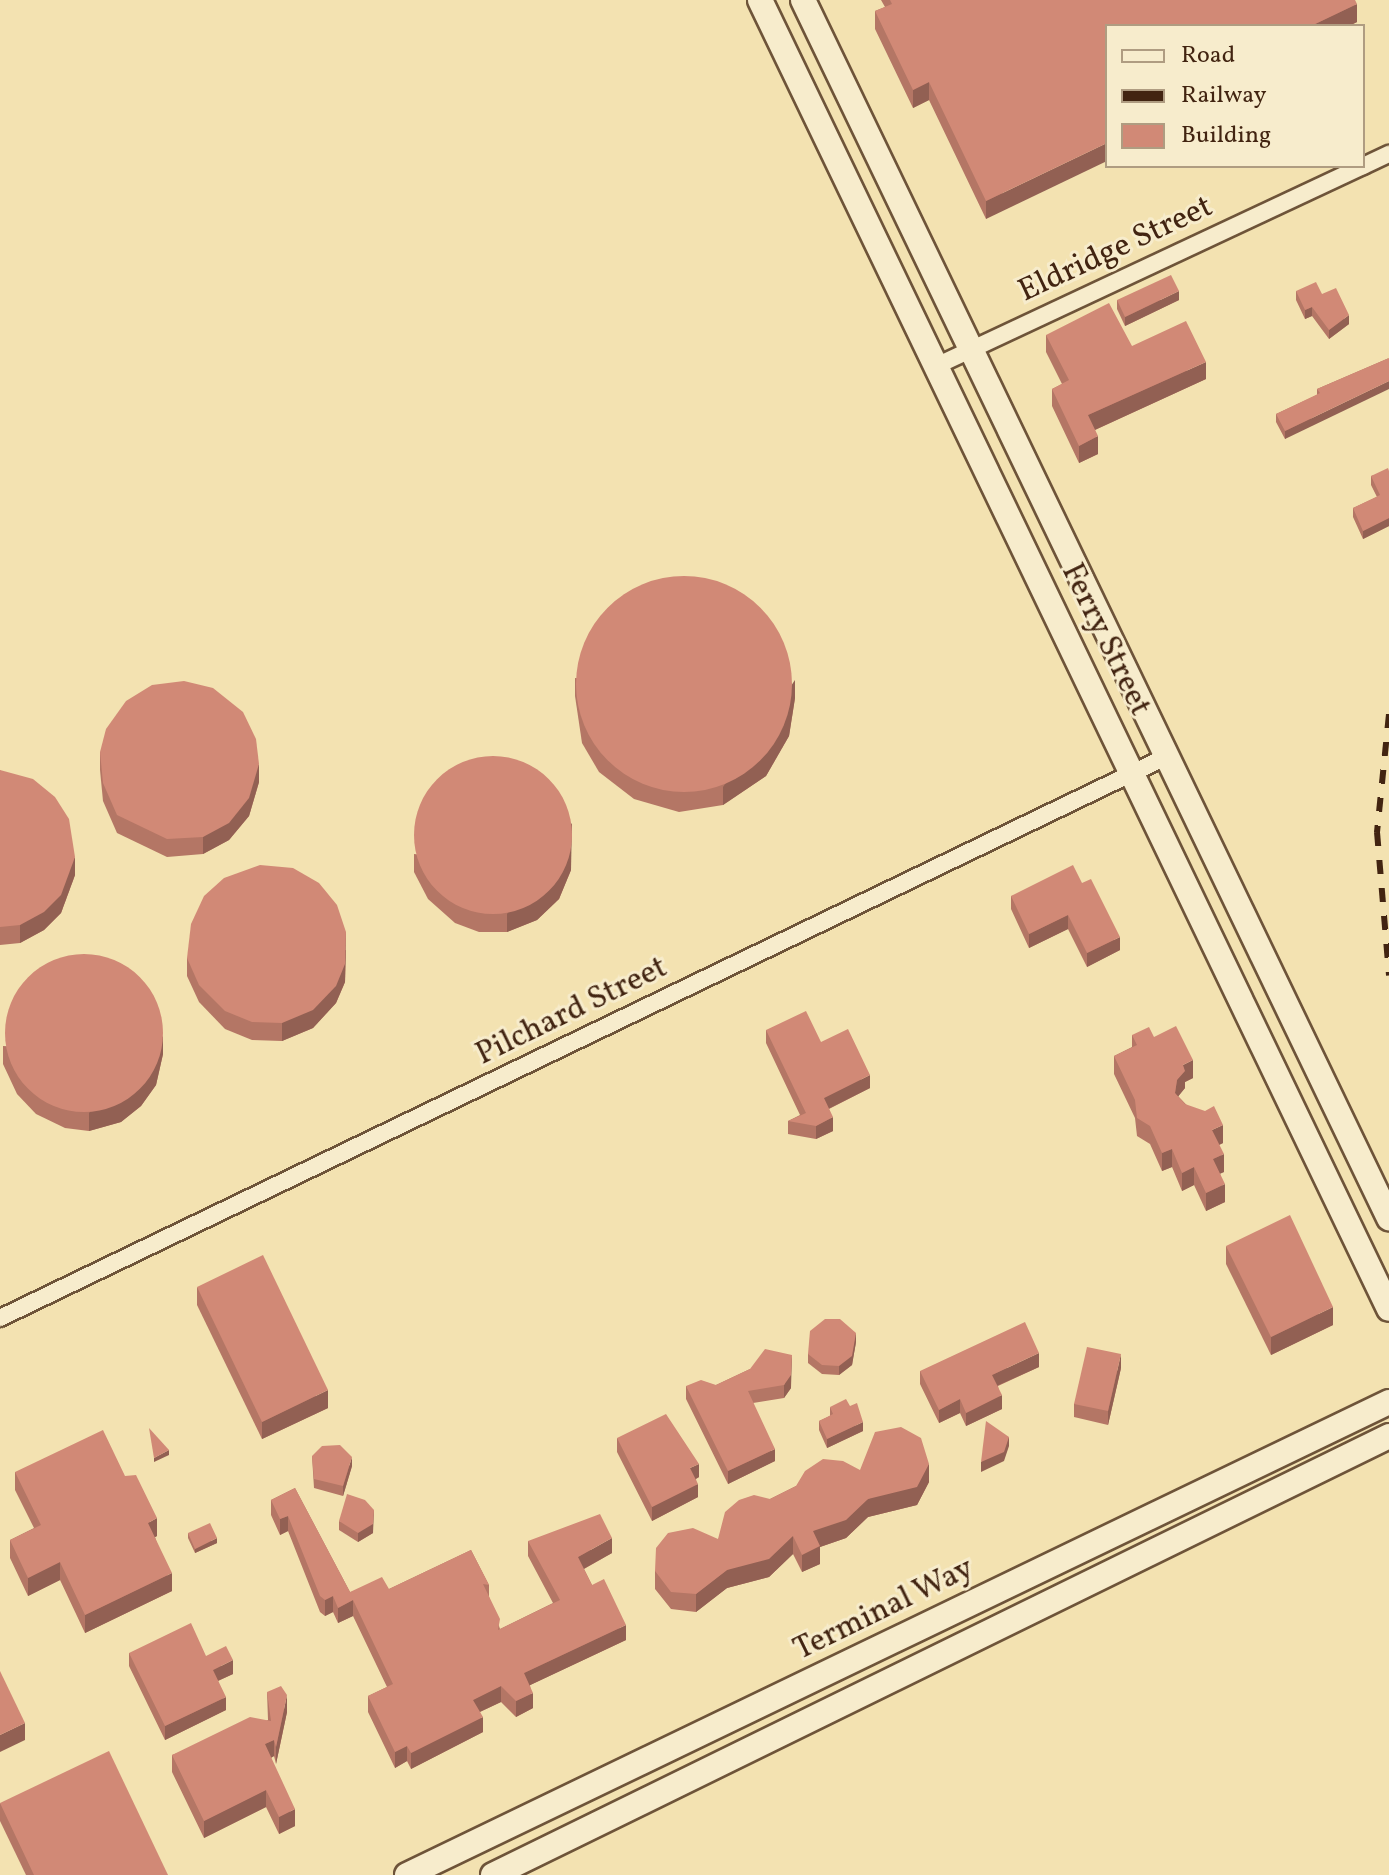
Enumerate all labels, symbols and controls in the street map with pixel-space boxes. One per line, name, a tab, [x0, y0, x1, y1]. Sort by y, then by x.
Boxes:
legend	[1105, 24, 1365, 168]
text: Road	[1181, 39, 1235, 73]
text: Railway	[1181, 79, 1267, 113]
text: Building	[1181, 119, 1271, 153]
street label: Eldridge Street	[1013, 188, 1219, 312]
street label: Ferry Street	[1051, 557, 1159, 723]
street label: Pilchard Street	[470, 949, 674, 1075]
street label: Terminal Way	[787, 1550, 981, 1670]

